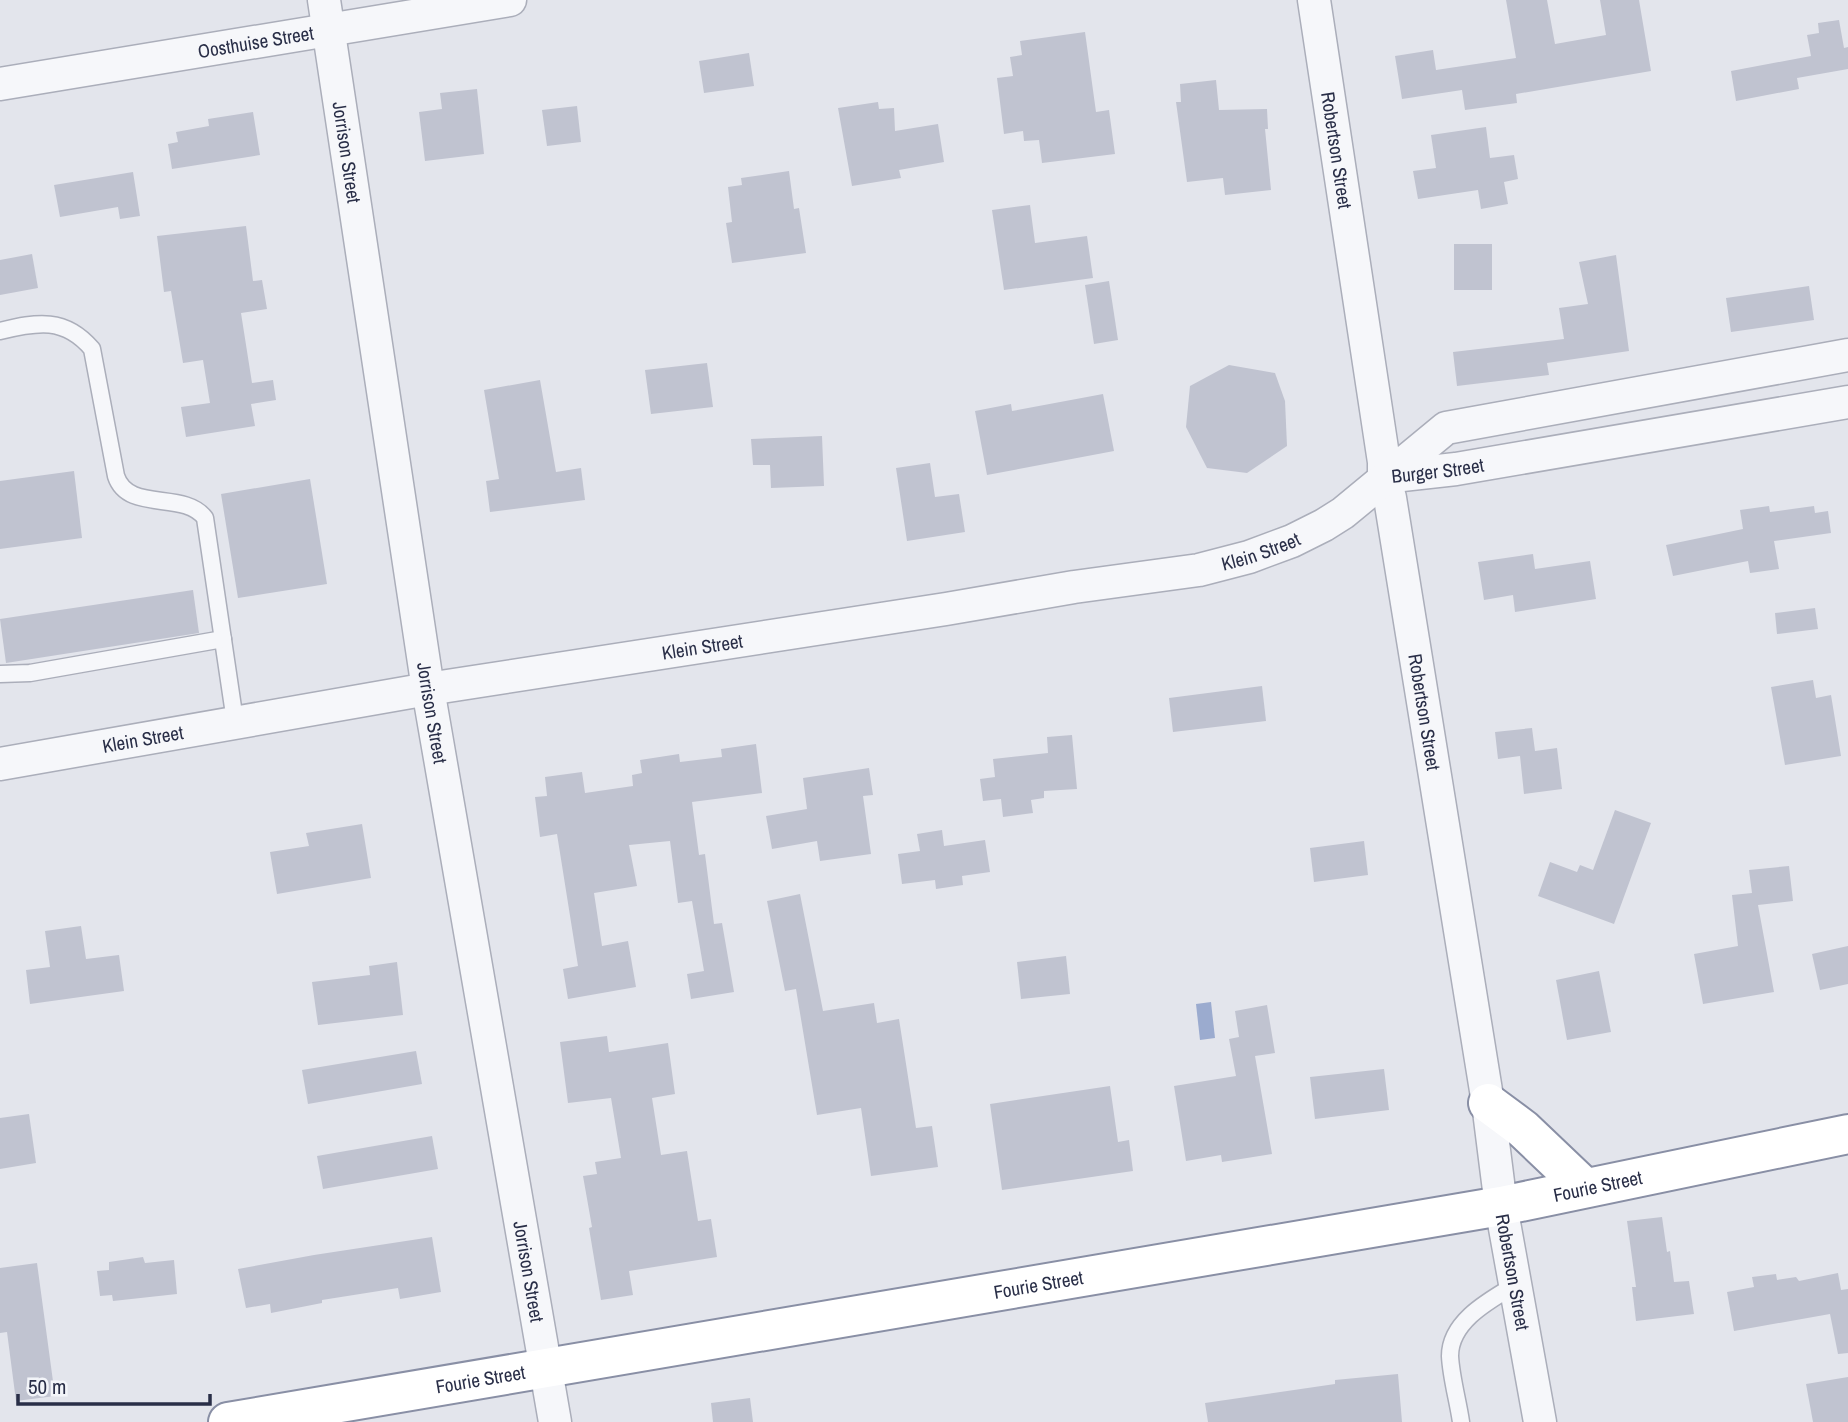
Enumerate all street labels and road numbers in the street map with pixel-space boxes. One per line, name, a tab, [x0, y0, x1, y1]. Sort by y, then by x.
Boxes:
street label: Oosthuise Street	[196, 19, 316, 64]
street label: Robertson Street	[1315, 90, 1359, 211]
street label: Jorrison Street	[326, 100, 368, 205]
street label: Burger Street	[1390, 451, 1486, 489]
street label: Klein Street	[1219, 526, 1305, 577]
street label: Klein Street	[660, 627, 745, 666]
street label: Robertson Street	[1402, 652, 1447, 773]
street label: Jorrison Street	[411, 660, 454, 766]
street label: Klein Street	[100, 719, 186, 759]
street label: Fourie Street	[1551, 1164, 1645, 1208]
street label: Robertson Street	[1490, 1212, 1536, 1333]
street label: Jorrison Street	[507, 1219, 551, 1325]
street label: Fourie Street	[992, 1264, 1086, 1305]
street label: Fourie Street	[434, 1359, 528, 1400]

